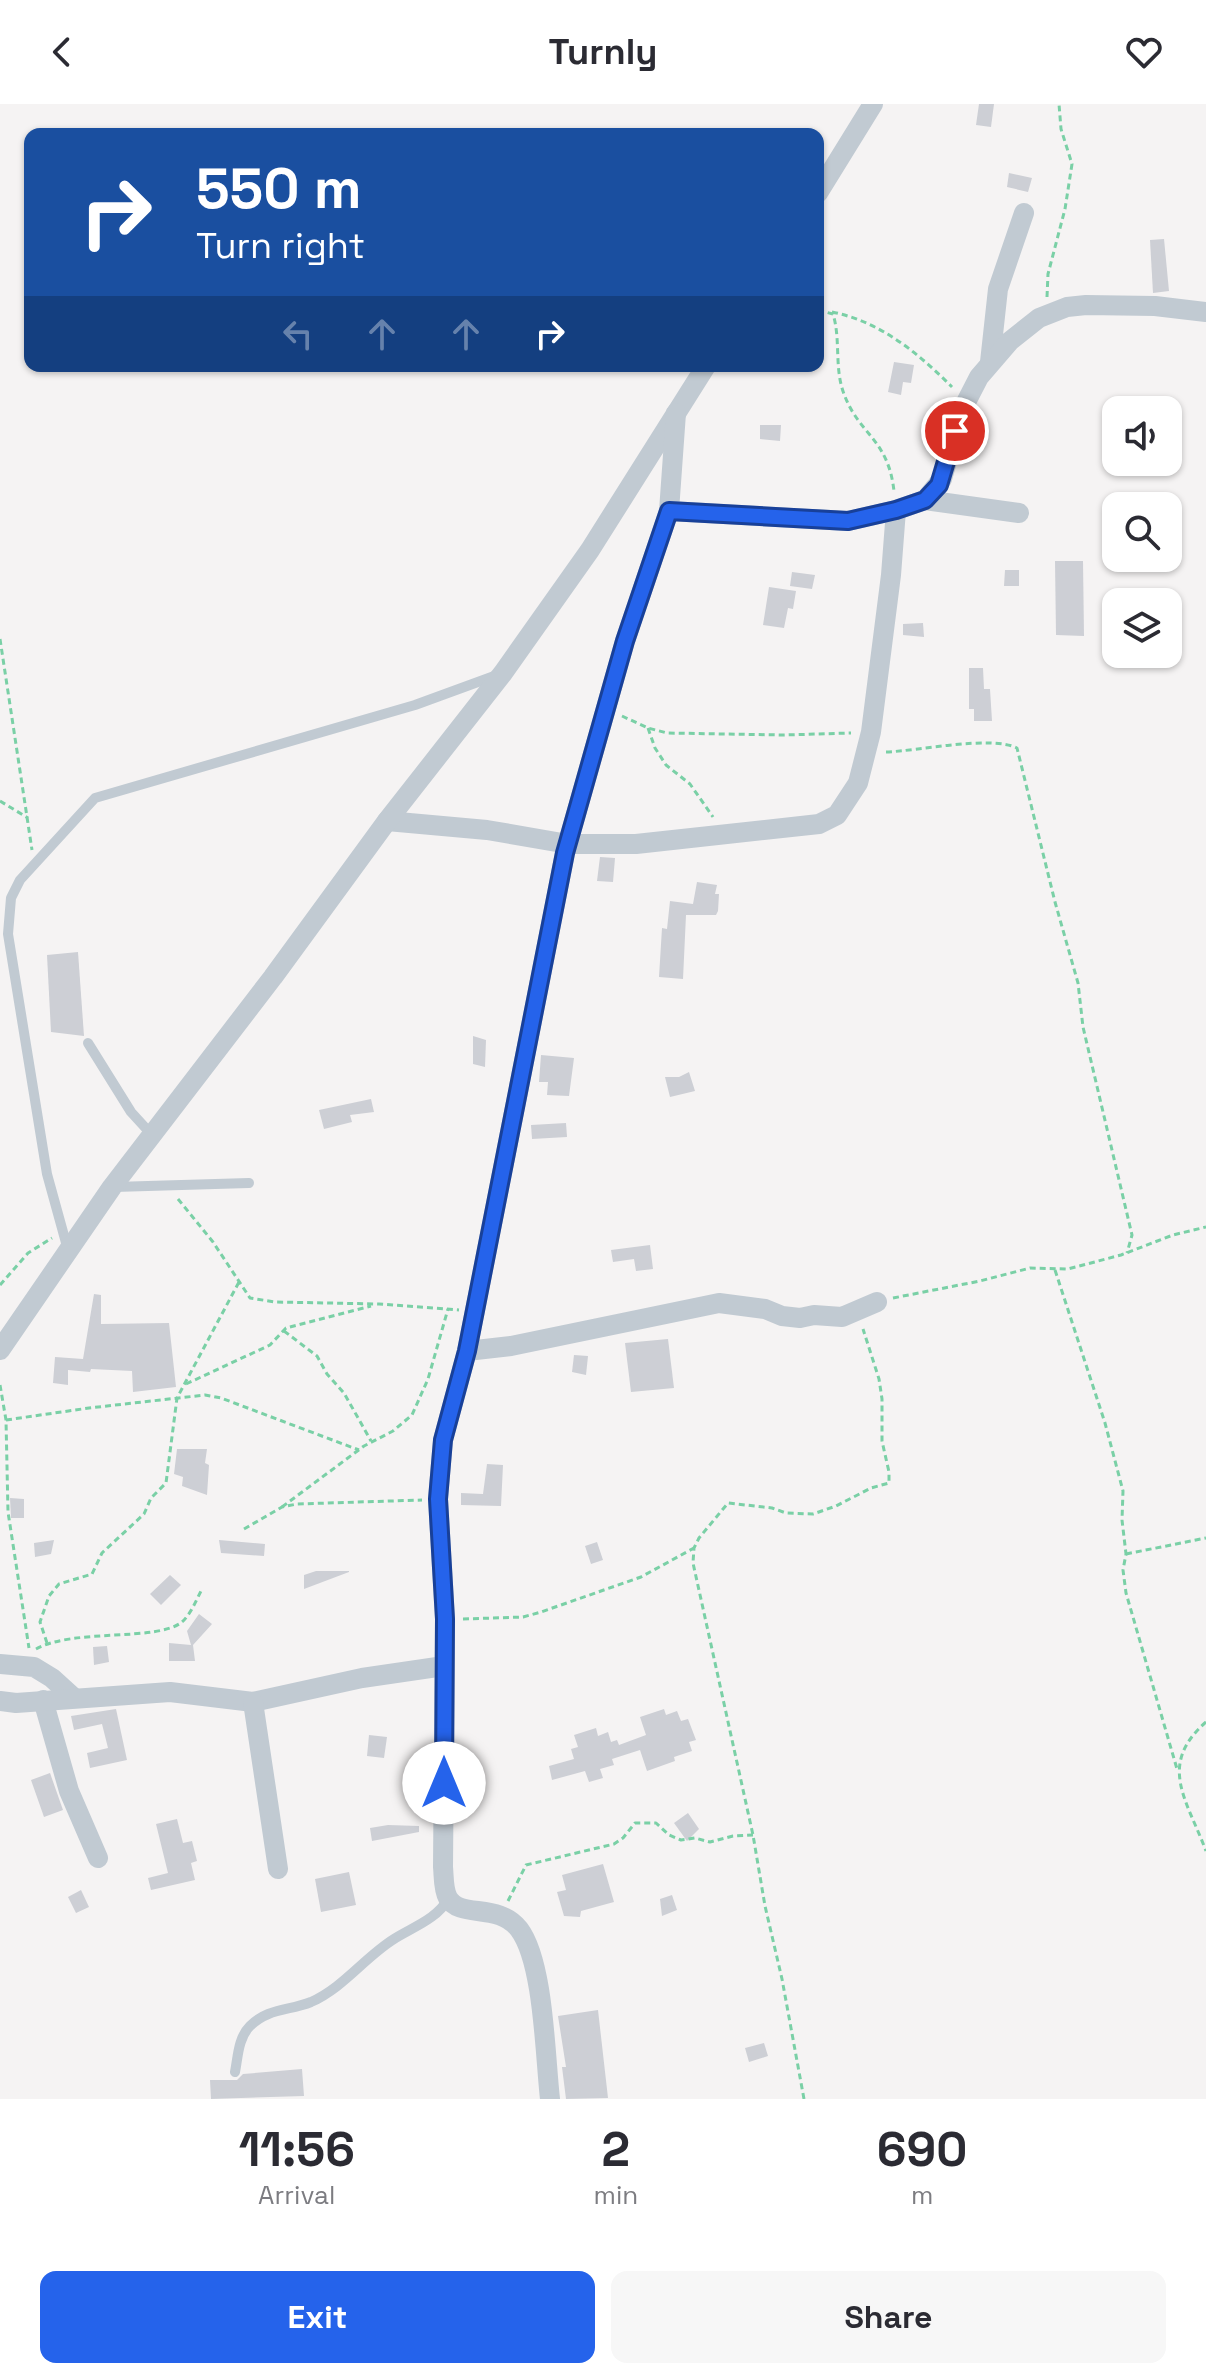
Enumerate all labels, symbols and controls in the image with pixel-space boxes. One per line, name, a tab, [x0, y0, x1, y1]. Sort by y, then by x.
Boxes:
text: Turnly	[549, 29, 657, 75]
icon: back	[40, 30, 84, 74]
icon: heart	[1122, 30, 1166, 74]
text: 550 m	[196, 153, 362, 224]
icon: right	[64, 160, 168, 264]
text: Turn right	[196, 223, 365, 269]
icon: left	[276, 312, 320, 356]
icon: ahead	[360, 312, 404, 356]
icon: ahead	[444, 312, 488, 356]
icon: right	[528, 312, 572, 356]
map controls	[1102, 396, 1182, 668]
button: sound	[1102, 396, 1182, 476]
pin	[921, 397, 989, 465]
icon: arrive	[933, 409, 977, 453]
button: search	[1102, 492, 1182, 572]
button: layers	[1102, 588, 1182, 668]
position arrow	[402, 1741, 486, 1825]
text: 11:56	[239, 2119, 355, 2180]
text: 2	[602, 2119, 630, 2180]
text: 690	[877, 2119, 967, 2180]
text: Arrival	[258, 2178, 335, 2212]
text: min	[594, 2178, 638, 2212]
text: m	[911, 2178, 933, 2212]
button: Exit	[40, 2271, 595, 2363]
button: Share	[611, 2271, 1166, 2363]

